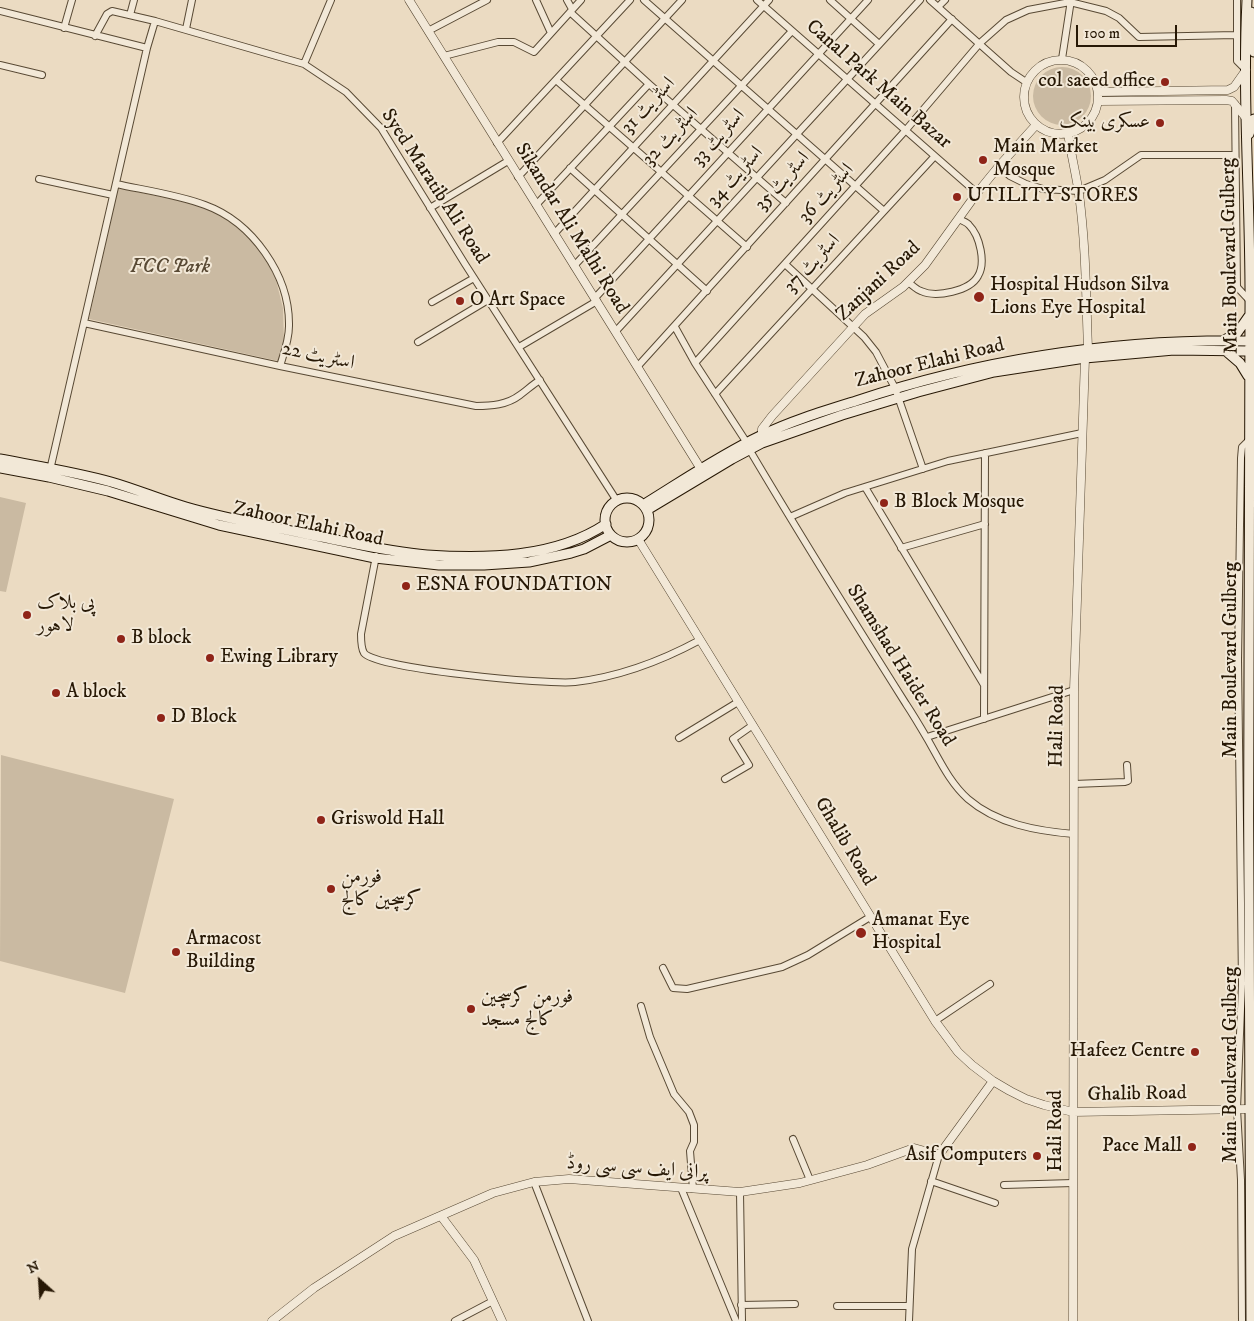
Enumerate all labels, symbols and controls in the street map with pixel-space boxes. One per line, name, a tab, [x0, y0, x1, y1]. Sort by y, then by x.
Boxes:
street label: Canal Park Main Bazar	[800, 15, 956, 155]
scale bar	[1079, 15, 1180, 47]
text: 100 m	[1084, 24, 1120, 43]
place label: col saeed office	[1038, 70, 1155, 94]
street label: اسٹریٹ 31	[617, 73, 681, 139]
marker: col saeed office	[1159, 76, 1171, 88]
street label: اسٹریٹ 32	[638, 103, 704, 171]
street label: اسٹریٹ 33	[687, 104, 751, 172]
street label: Syed Maratib Ali Road	[375, 105, 493, 269]
place label: عسکری بینک	[1059, 111, 1150, 135]
marker: عسکری بینک	[1154, 117, 1166, 129]
place label: Main Market Mosque	[993, 136, 1098, 183]
street label: Sikandar Ali Malhi Road	[509, 139, 633, 319]
street label: اسٹریٹ 34	[703, 142, 769, 212]
street label: اسٹریٹ 35	[750, 147, 816, 217]
marker: Main Market Mosque	[977, 154, 989, 166]
street label: Main Boulevard Gulberg	[1217, 158, 1245, 354]
street label: اسٹریٹ 36	[794, 159, 860, 229]
place label: UTILITY STORES	[967, 185, 1138, 209]
marker: UTILITY STORES	[951, 191, 963, 203]
street label: اسٹریٹ 37	[780, 230, 846, 298]
street label: Zanjani Road	[832, 237, 926, 327]
park label: FCC Park	[130, 256, 210, 280]
place label: Hospital Hudson Silva Lions Eye Hospital	[990, 274, 1169, 321]
place label: O Art Space	[470, 289, 565, 313]
marker: Hospital Hudson Silva Lions Eye Hospital	[972, 290, 986, 304]
marker: O Art Space	[454, 295, 466, 307]
street label: Zahoor Elahi Road	[853, 334, 1007, 394]
street label: اسٹریٹ 22	[280, 338, 356, 376]
place label: B Block Mosque	[894, 491, 1024, 515]
street label: Zahoor Elahi Road	[231, 497, 385, 553]
marker: B Block Mosque	[878, 497, 890, 509]
street label: Main Boulevard Gulberg	[1220, 562, 1244, 758]
place label: ESNA FOUNDATION	[416, 574, 612, 598]
marker: ESNA FOUNDATION	[400, 580, 412, 592]
street label: Shamshad Haider Road	[840, 581, 960, 751]
place label: پی بلاک لاہور	[37, 592, 95, 639]
marker: پی بلاک لاہور	[21, 609, 33, 621]
place label: B block	[131, 627, 191, 651]
marker: B block	[115, 633, 127, 645]
place label: Ewing Library	[220, 646, 338, 670]
marker: Ewing Library	[204, 652, 216, 664]
place label: A block	[66, 681, 126, 705]
street label: Hali Road	[1045, 685, 1071, 767]
marker: A block	[50, 687, 62, 699]
place label: D Block	[171, 706, 237, 730]
marker: D Block	[155, 712, 167, 724]
street label: Ghalib Road	[808, 793, 880, 891]
place label: Griswold Hall	[331, 808, 444, 832]
marker: Griswold Hall	[315, 814, 327, 826]
place label: فورمن کرسچین کالج	[341, 866, 422, 913]
marker: فورمن کرسچین کالج	[325, 883, 337, 895]
place label: Amanat Eye Hospital	[872, 909, 969, 956]
marker: Amanat Eye Hospital	[854, 926, 868, 940]
place label: Armacost Building	[186, 928, 261, 975]
marker: Armacost Building	[170, 946, 182, 958]
street label: Main Boulevard Gulberg	[1220, 967, 1244, 1163]
place label: فورمن کرسچین کالج مسجد	[481, 986, 573, 1033]
marker: فورمن کرسچین کالج مسجد	[465, 1003, 477, 1015]
place label: Hafeez Centre	[1070, 1040, 1185, 1064]
marker: Hafeez Centre	[1189, 1046, 1201, 1058]
street label: Ghalib Road	[1087, 1082, 1187, 1108]
street label: Hali Road	[1045, 1090, 1069, 1172]
place label: Pace Mall	[1102, 1135, 1182, 1159]
marker: Pace Mall	[1186, 1141, 1198, 1153]
place label: Asif Computers	[905, 1144, 1027, 1168]
marker: Asif Computers	[1031, 1150, 1043, 1162]
street label: پرانی ایف سی سی روڈ	[565, 1152, 709, 1186]
north arrow	[15, 1256, 65, 1306]
text: N	[24, 1257, 43, 1278]

